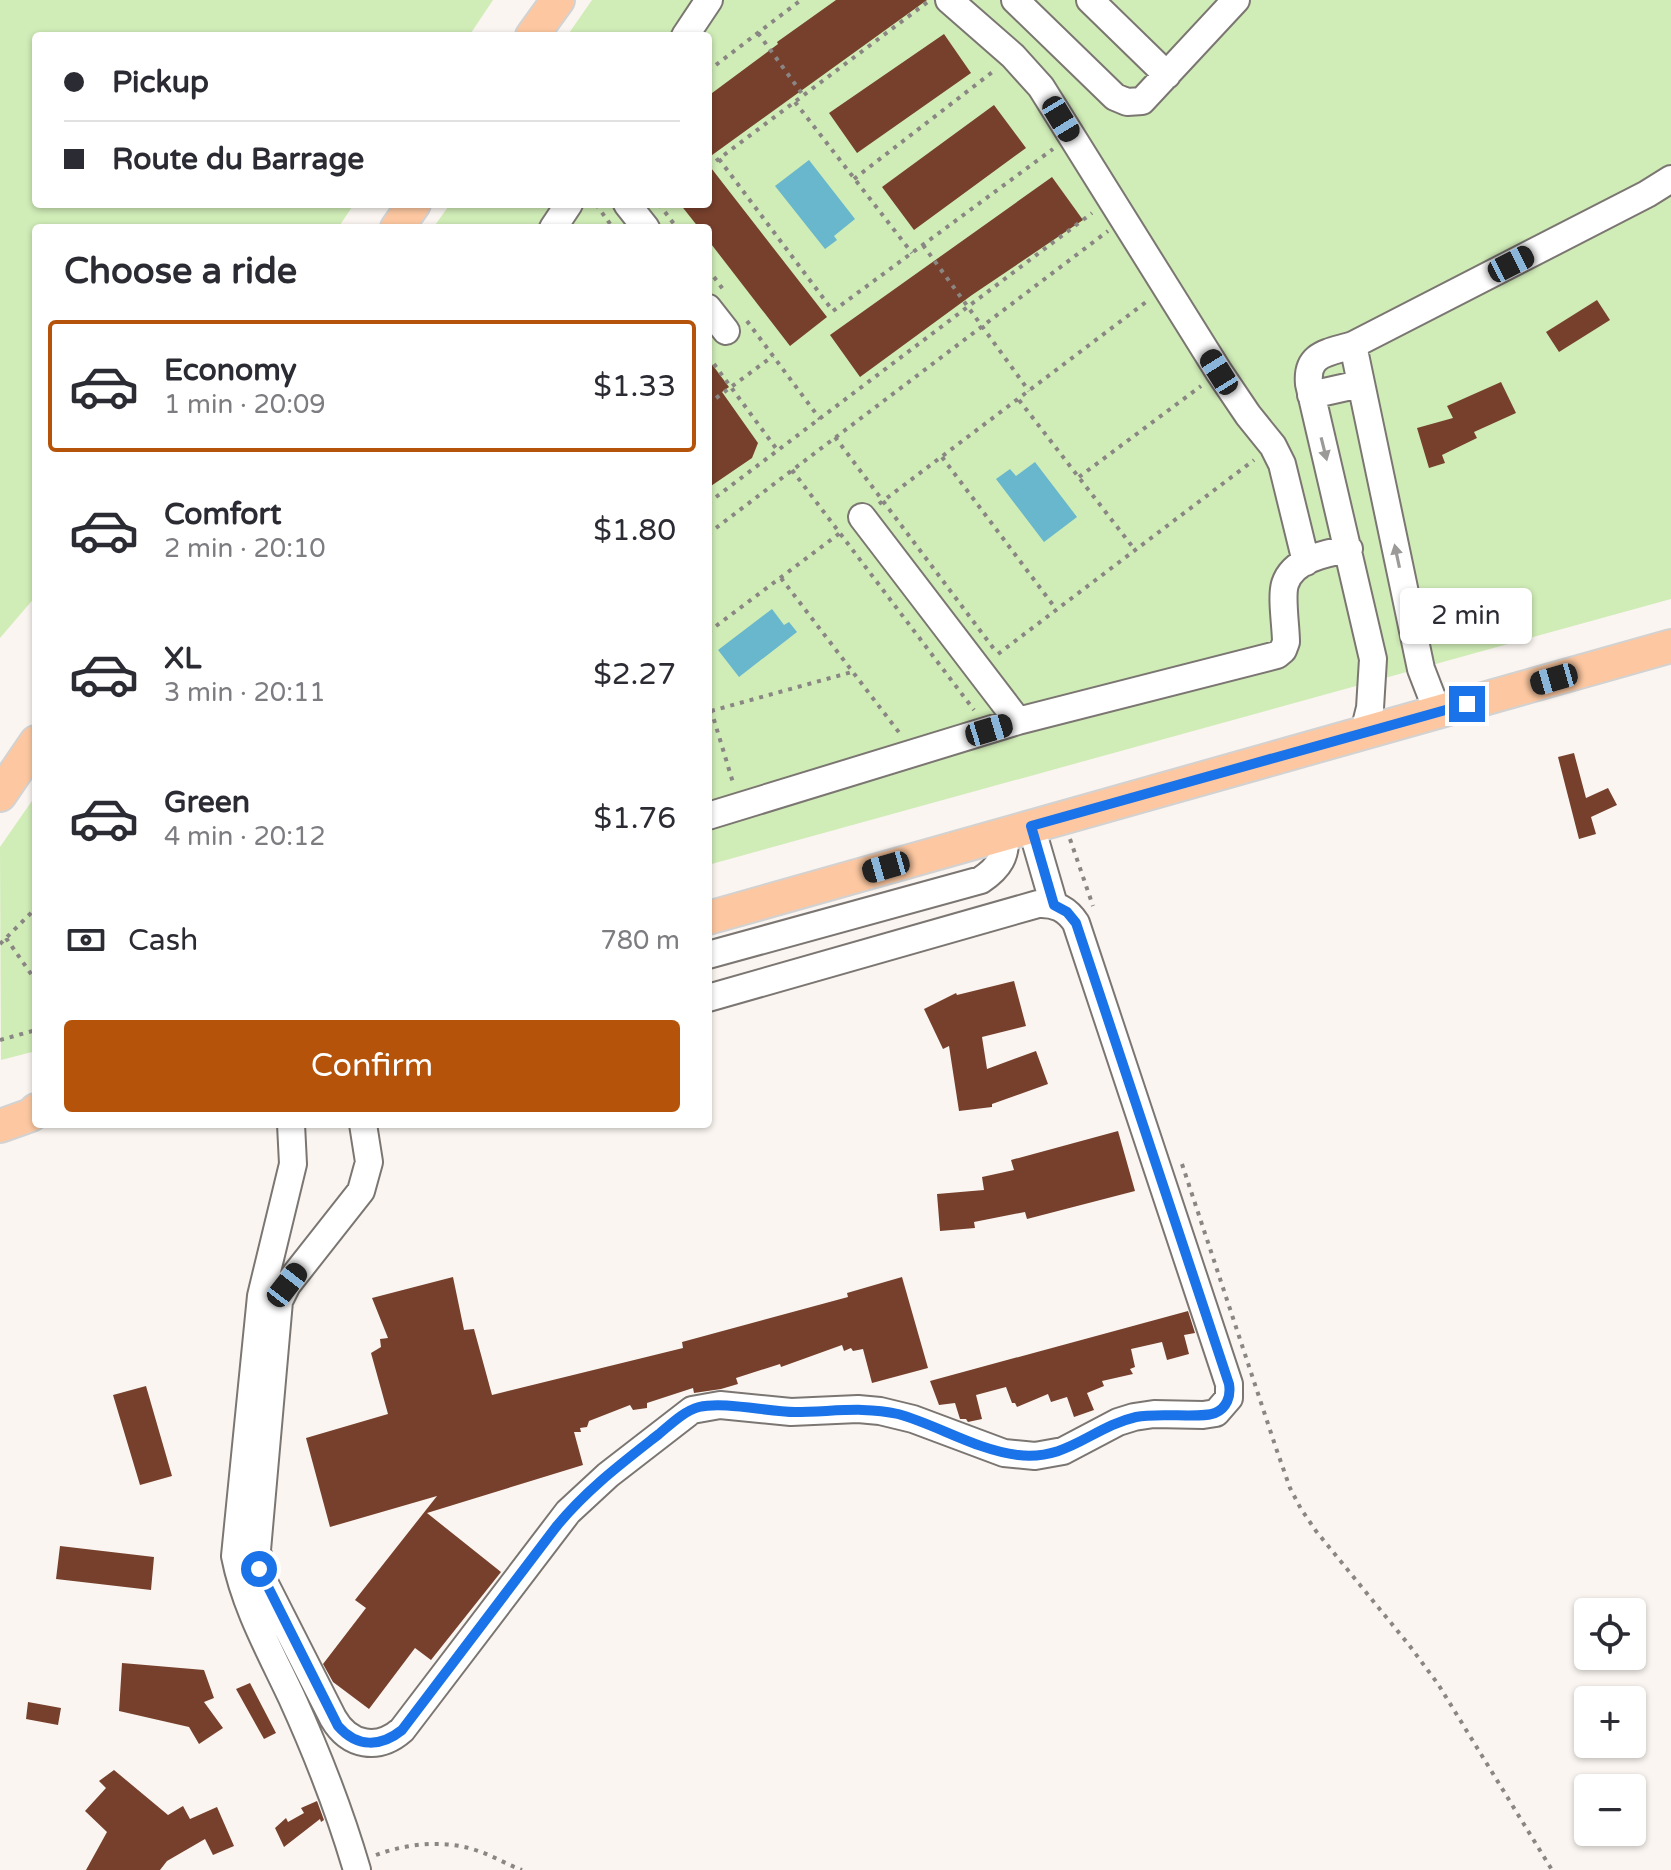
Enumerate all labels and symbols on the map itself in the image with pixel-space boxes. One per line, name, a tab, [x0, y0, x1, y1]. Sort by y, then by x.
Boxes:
car	[1038, 92, 1084, 146]
car	[1484, 242, 1538, 286]
car	[1196, 345, 1242, 399]
one-way arrow	[1319, 436, 1331, 461]
one-way arrow	[1390, 544, 1403, 569]
callout: 2 min	[1401, 588, 1533, 644]
car	[1528, 661, 1580, 697]
route end	[1449, 686, 1485, 722]
car	[963, 712, 1015, 748]
car	[860, 849, 912, 885]
car	[263, 1259, 311, 1311]
route start	[241, 1551, 277, 1587]

